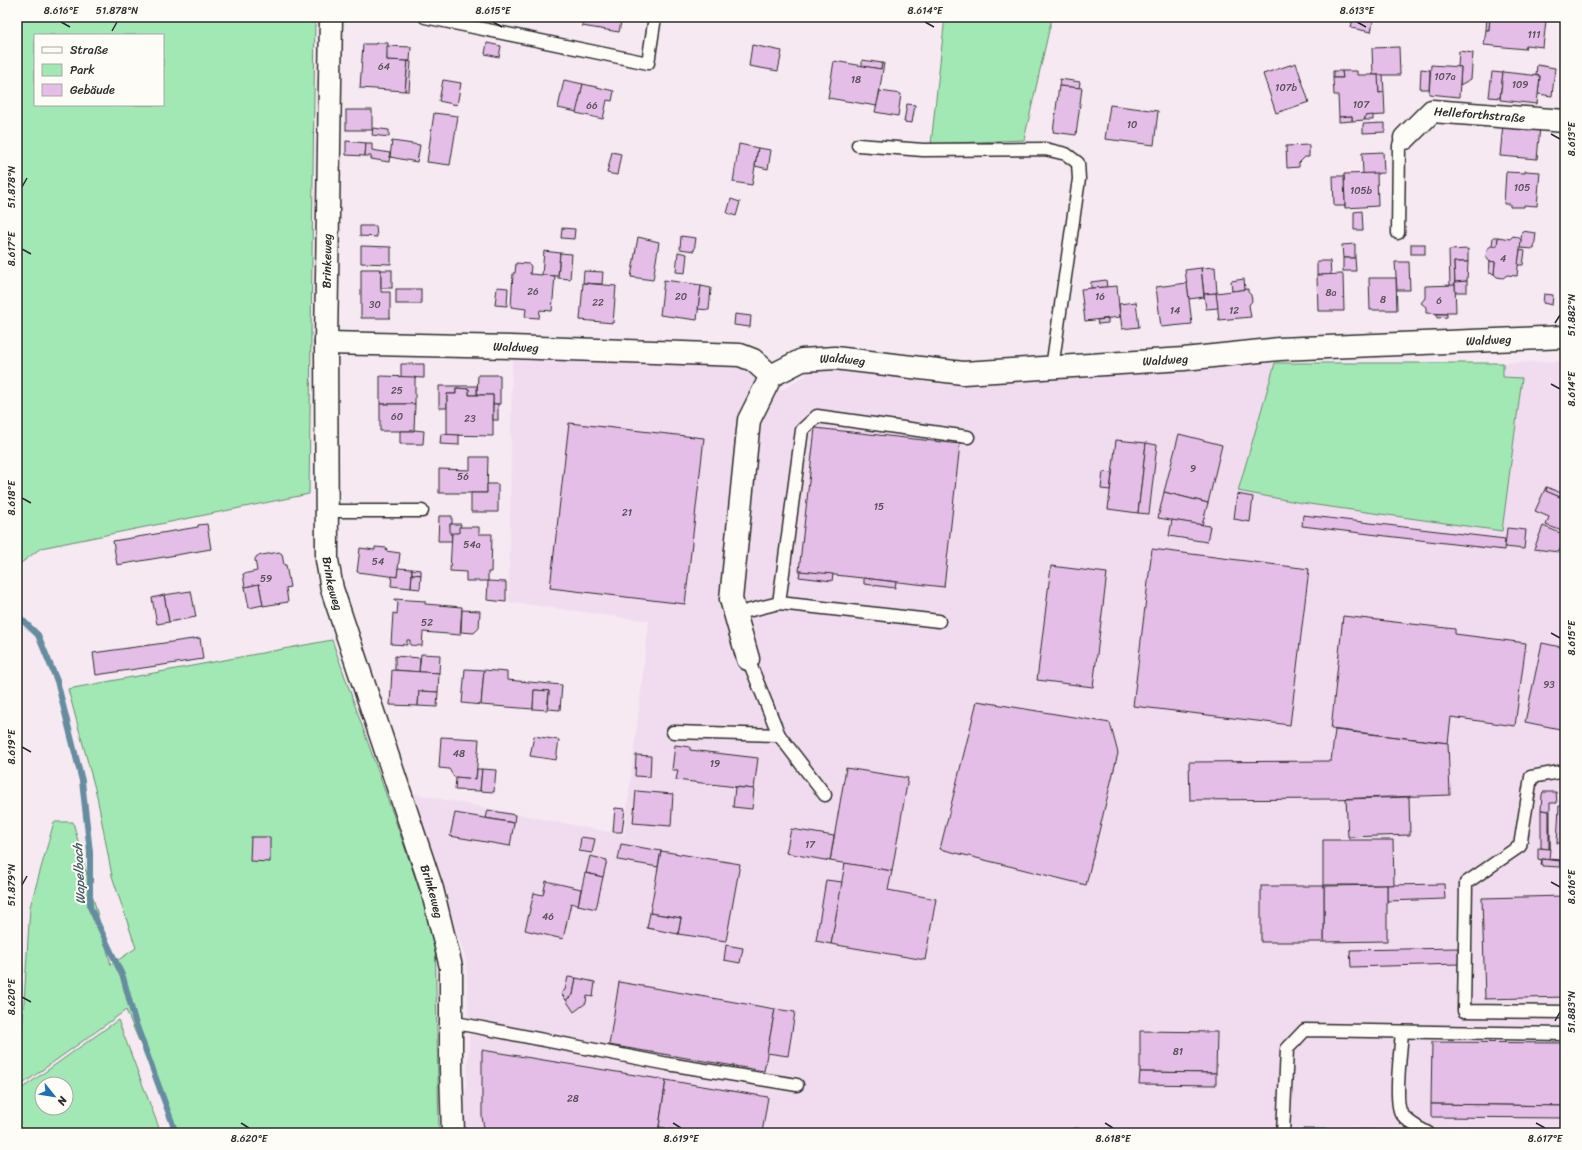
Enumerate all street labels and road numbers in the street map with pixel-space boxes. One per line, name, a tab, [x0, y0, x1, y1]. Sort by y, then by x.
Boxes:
street label: Helleforthstraße	[1433, 100, 1526, 129]
street label: Brinkeweg	[316, 233, 338, 289]
street label: Waldweg	[1465, 328, 1512, 352]
street label: Waldweg	[493, 336, 539, 359]
street label: Waldweg	[819, 347, 866, 372]
street label: Waldweg	[1142, 348, 1189, 373]
street label: Brinkeweg	[316, 555, 349, 613]
street label: Brinkeweg	[414, 862, 450, 921]

